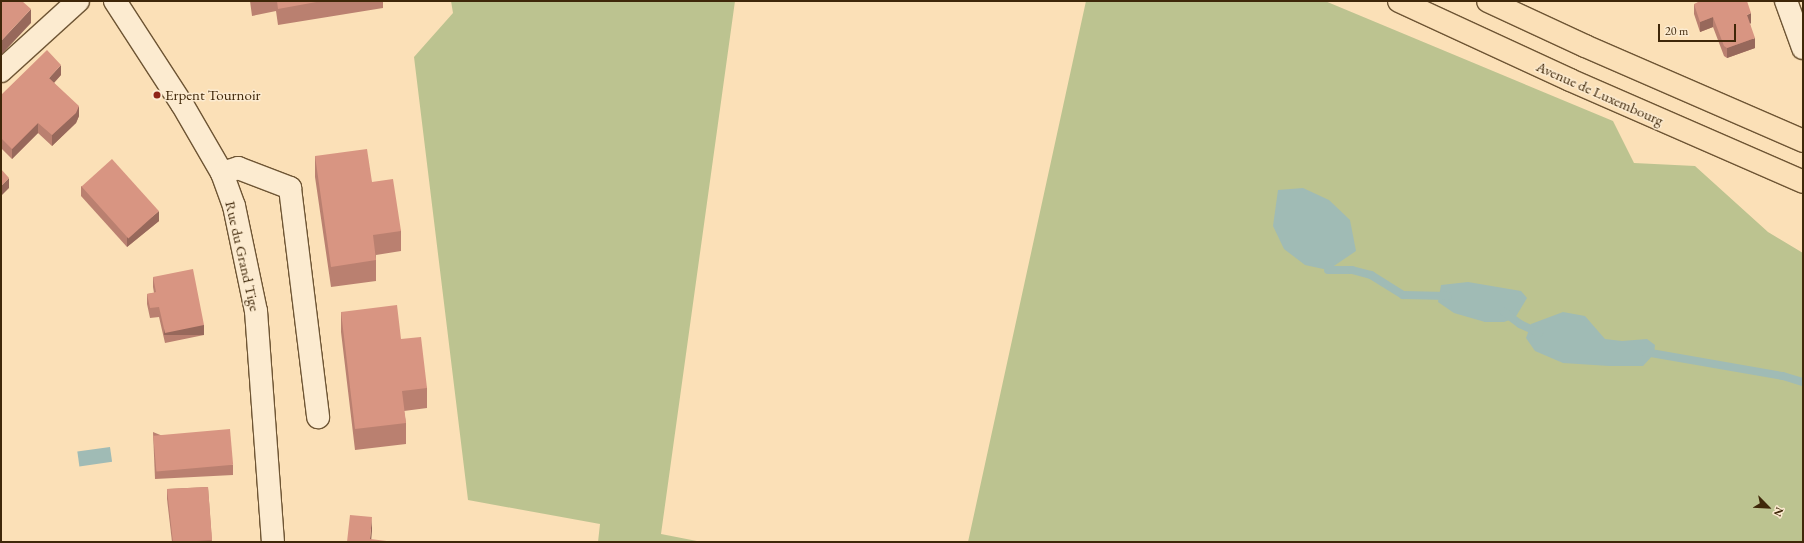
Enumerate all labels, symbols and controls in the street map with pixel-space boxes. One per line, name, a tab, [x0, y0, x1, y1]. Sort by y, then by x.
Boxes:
scale bar	[1660, 16, 1738, 42]
text: 20 m	[1665, 23, 1688, 39]
street label: Avenue de Luxembourg	[1534, 57, 1666, 129]
place label: Erpent Tournoir	[165, 86, 261, 104]
marker: Erpent Tournoir	[152, 90, 162, 100]
street label: Rue du Grand Tige	[222, 199, 264, 313]
north arrow	[1748, 487, 1788, 527]
text: N	[1771, 505, 1787, 519]

